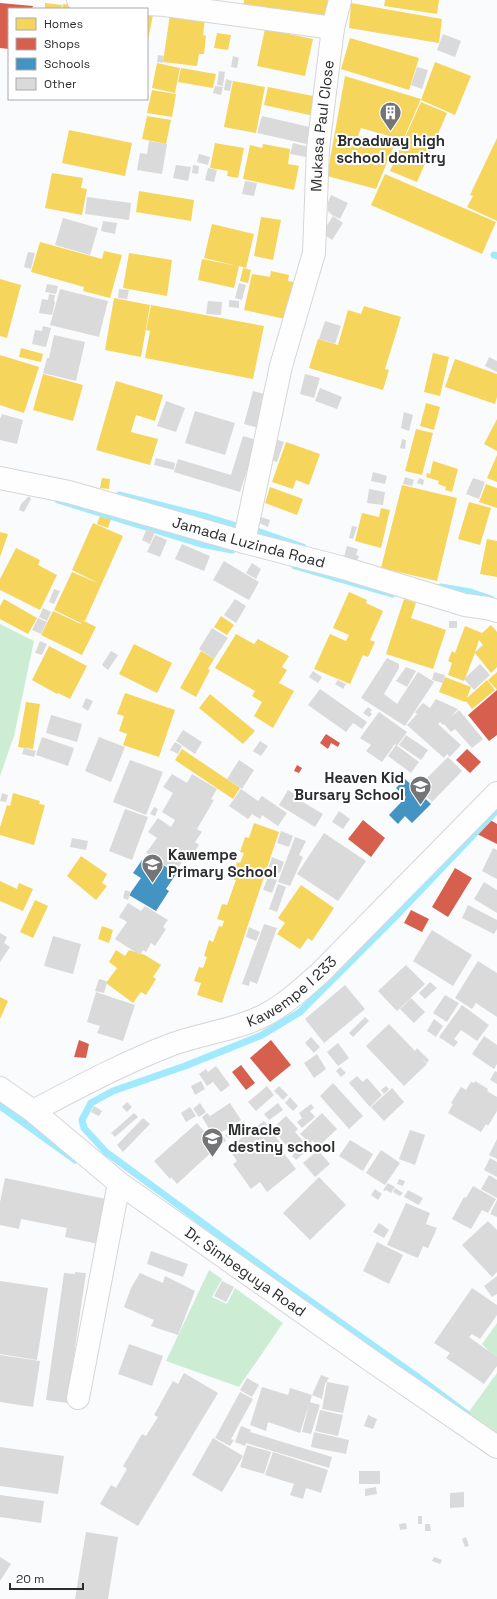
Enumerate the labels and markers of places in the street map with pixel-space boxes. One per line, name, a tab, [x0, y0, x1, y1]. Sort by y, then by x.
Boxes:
building icon: Broadway high school domitry	[378, 99, 404, 132]
place label: Broadway high school domitry	[336, 131, 446, 167]
place label: Heaven Kid Bursary School	[294, 768, 404, 804]
school or university icon: Heaven Kid Bursary School	[407, 774, 433, 807]
place label: Kawempe Primary School	[168, 845, 277, 881]
school or university icon: Kawempe Primary School	[140, 851, 166, 884]
place label: Miracle destiny school	[228, 1120, 335, 1156]
school or university icon: Miracle destiny school	[199, 1126, 225, 1159]

